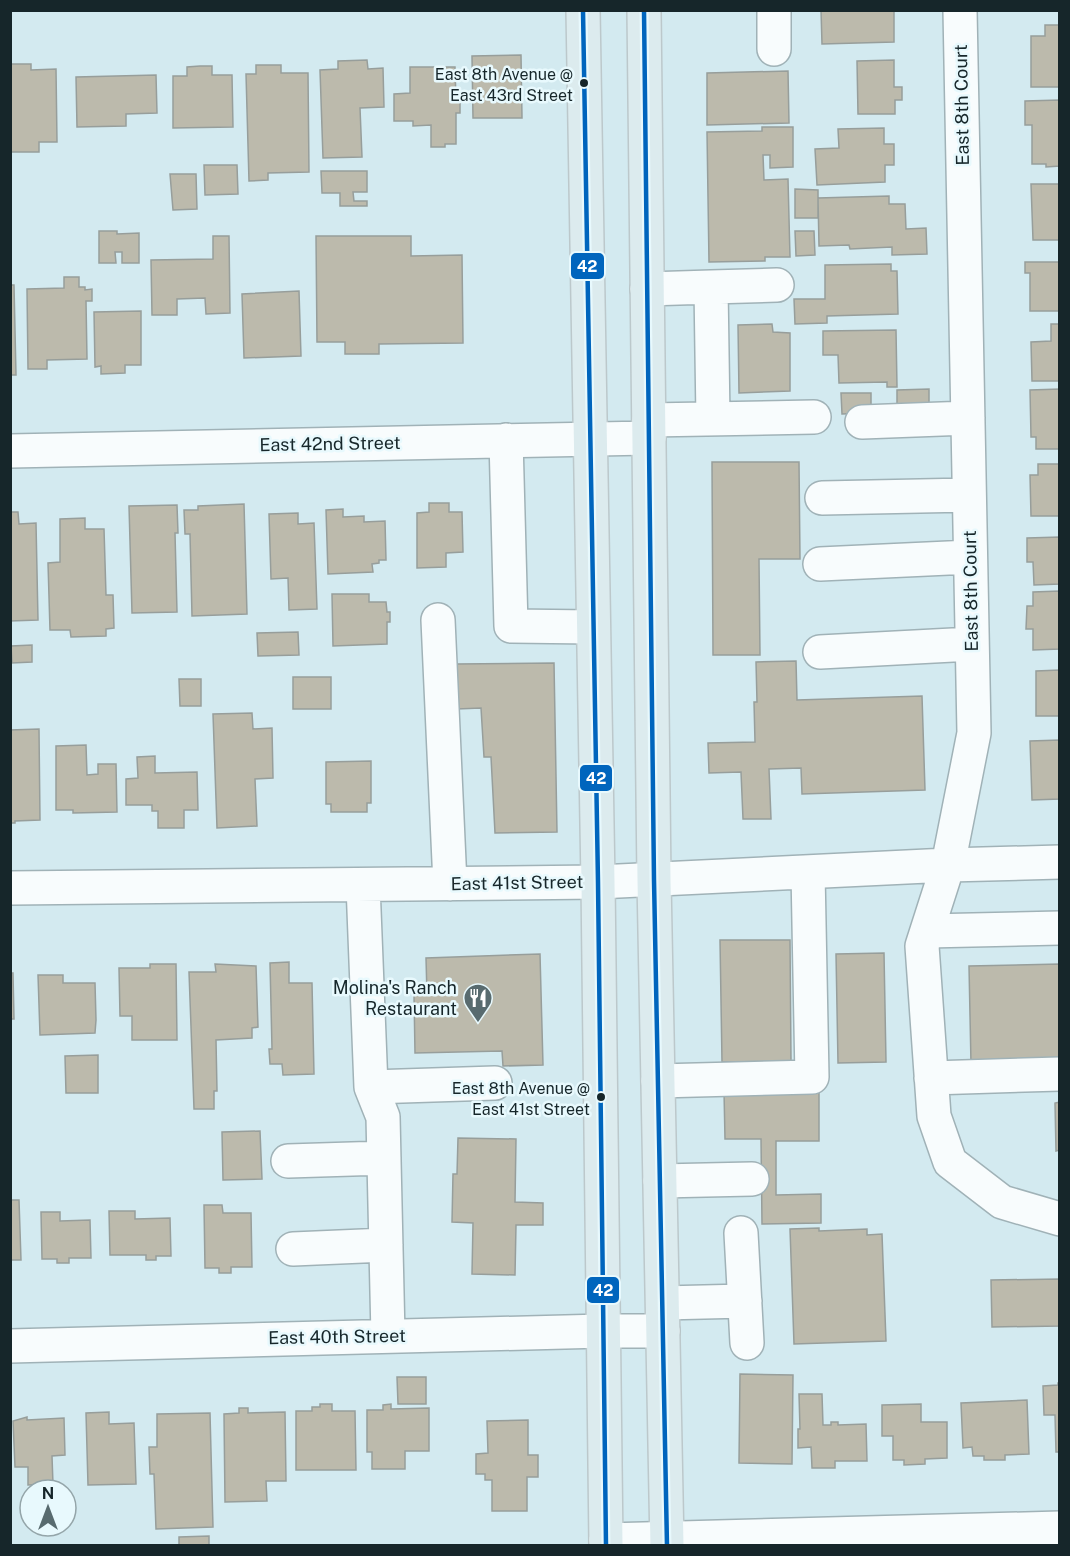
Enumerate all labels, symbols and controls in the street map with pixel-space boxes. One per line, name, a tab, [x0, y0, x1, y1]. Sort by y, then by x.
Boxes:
street label: East 8th Court	[950, 44, 973, 166]
place label: East 8th Avenue @ East 43rd Street	[435, 65, 573, 105]
marker: East 8th Avenue @ East 43rd Street	[578, 77, 590, 89]
line badge: 42	[570, 252, 605, 280]
text: 42	[577, 257, 597, 276]
street label: East 42nd Street	[259, 432, 401, 455]
street label: East 8th Court	[959, 530, 982, 652]
line badge: 42	[579, 764, 613, 792]
text: 42	[586, 769, 606, 788]
street label: East 41st Street	[450, 871, 584, 894]
place label: Molina's Ranch Restaurant	[333, 977, 457, 1019]
restaurant icon: Molina's Ranch Restaurant	[462, 982, 494, 1024]
place label: East 8th Avenue @ East 41st Street	[452, 1079, 590, 1119]
marker: East 8th Avenue @ East 41st Street	[595, 1091, 607, 1103]
line badge: 42	[586, 1276, 620, 1304]
text: 42	[593, 1281, 613, 1300]
street label: East 40th Street	[268, 1325, 406, 1348]
north arrow	[18, 1478, 78, 1538]
text: N	[42, 1484, 54, 1503]

